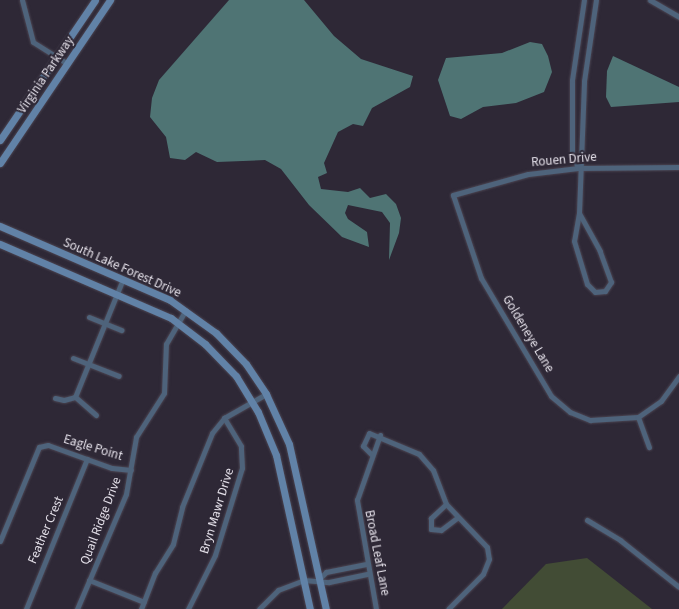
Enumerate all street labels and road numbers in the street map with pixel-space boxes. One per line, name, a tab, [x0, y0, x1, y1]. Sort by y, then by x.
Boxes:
street label: Virginia Parkway	[14, 33, 78, 117]
street label: Rouen Drive	[531, 149, 597, 171]
street label: South Lake Forest Drive	[60, 235, 184, 301]
street label: Goldeneye Lane	[499, 293, 557, 375]
street label: Eagle Point	[61, 432, 125, 464]
street label: Bryn Mawr Drive	[197, 466, 237, 556]
street label: Quail Ridge Drive	[77, 475, 125, 567]
street label: Feather Crest	[25, 494, 67, 566]
street label: Broad Leaf Lane	[361, 509, 393, 597]

